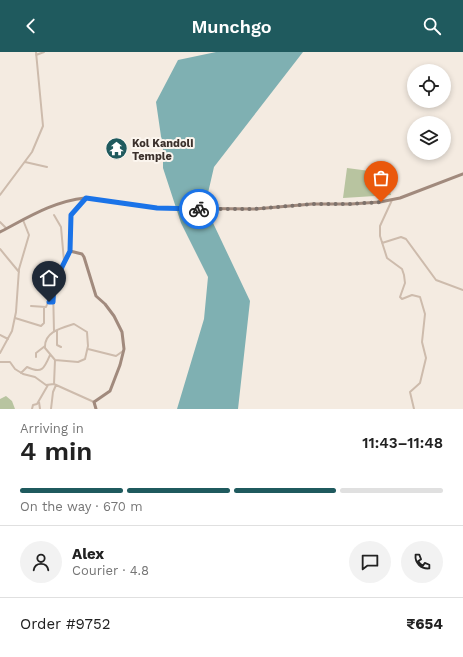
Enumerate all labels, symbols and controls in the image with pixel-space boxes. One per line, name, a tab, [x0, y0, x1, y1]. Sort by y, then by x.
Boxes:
icon: back	[20, 15, 42, 37]
icon: search	[421, 15, 443, 37]
text: Munchgo	[191, 16, 272, 37]
map controls	[407, 64, 451, 160]
button: locate	[407, 64, 451, 108]
button: layers	[407, 116, 451, 160]
temple icon: Kol Kandoli Temple	[103, 136, 129, 162]
place label: Kol Kandoli Temple	[132, 137, 193, 163]
pin	[364, 161, 398, 202]
icon: bag	[370, 167, 392, 189]
courier	[179, 189, 219, 229]
icon: bike	[188, 198, 210, 220]
pin	[32, 261, 66, 302]
icon: home	[38, 267, 60, 289]
text: Arriving in	[20, 421, 84, 436]
text: 11:43–11:48	[362, 434, 443, 452]
text: 4 min	[20, 436, 92, 466]
text: On the way · 670 m	[20, 499, 143, 514]
button: person	[20, 541, 62, 583]
button: chat	[349, 541, 391, 583]
button: phone	[401, 541, 443, 583]
text: Alex	[72, 545, 104, 563]
text: Courier · 4.8	[72, 563, 149, 578]
text: Order #9752	[20, 615, 110, 633]
text: ₹654	[406, 615, 443, 633]

